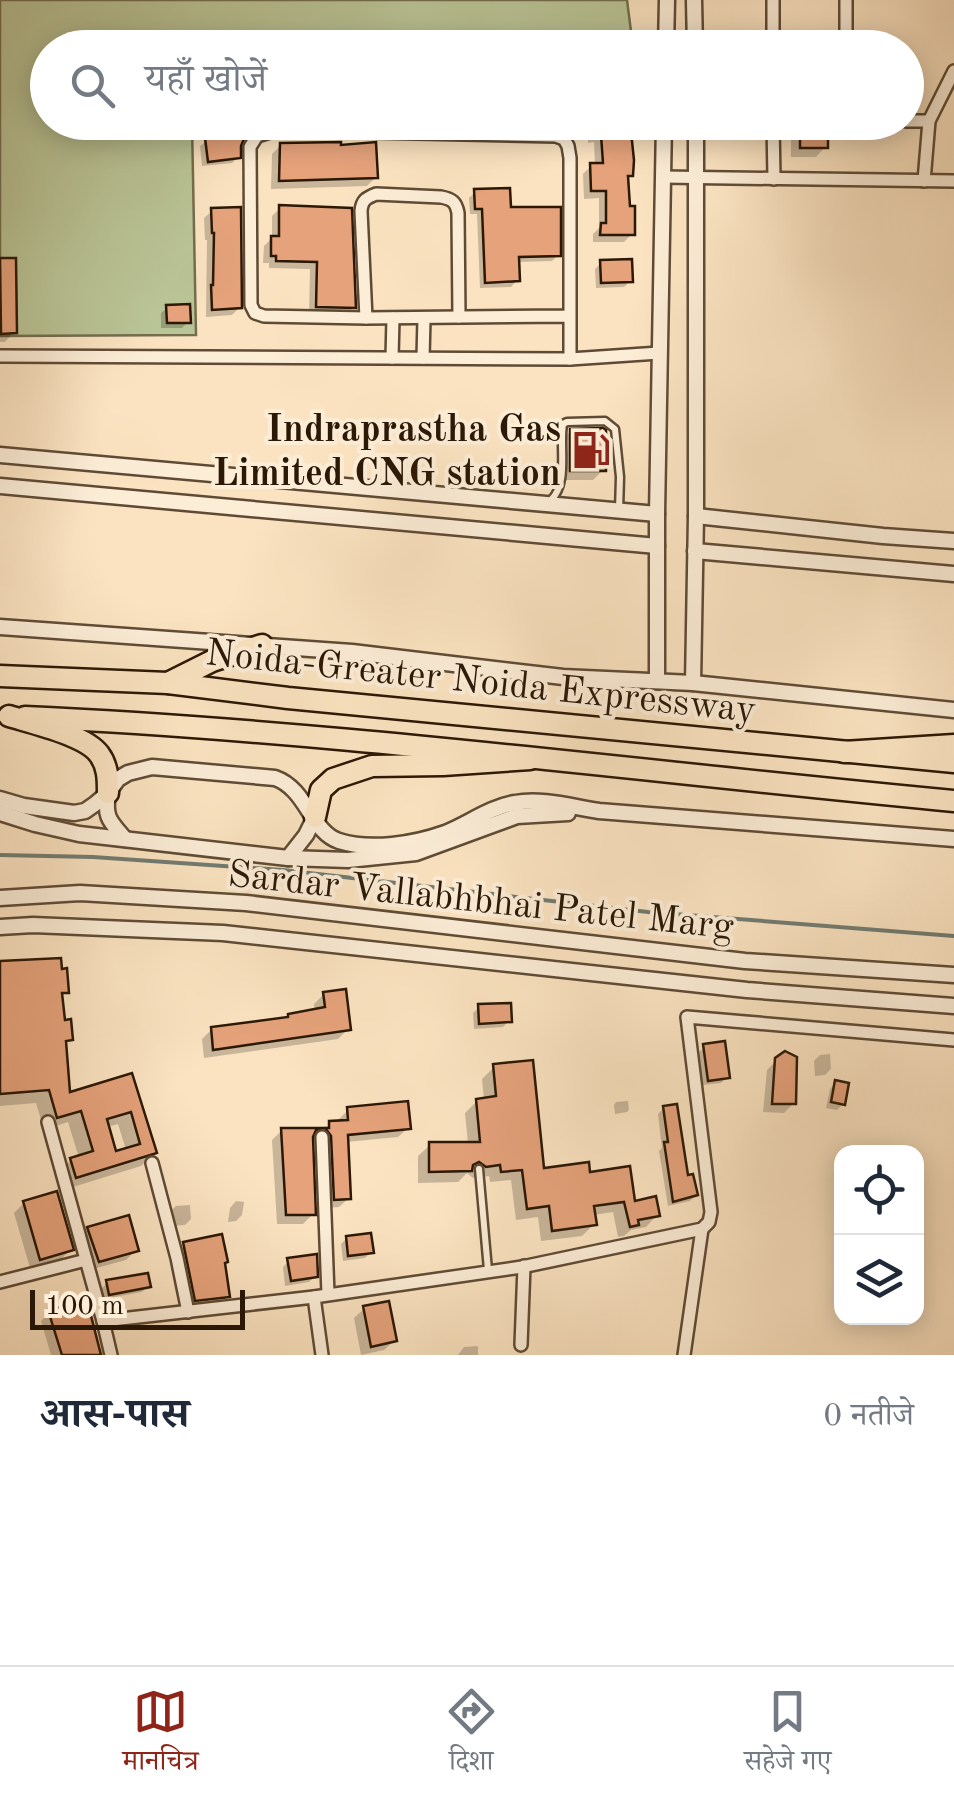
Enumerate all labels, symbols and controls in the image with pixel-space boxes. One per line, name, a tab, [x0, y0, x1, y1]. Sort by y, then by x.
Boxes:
search box	[30, 30, 924, 140]
icon: search	[65, 58, 120, 113]
text: यहाँ खोजें	[145, 62, 267, 100]
place label: Indraprastha Gas Limited CNG station	[213, 412, 561, 494]
fuel station icon: Indraprastha Gas Limited CNG station	[570, 429, 612, 471]
street label: Noida-Greater Noida Expressway	[204, 635, 758, 731]
street label: Sardar Vallabhbhai Patel Marg	[226, 857, 736, 947]
map controls	[834, 1145, 924, 1325]
button: locate	[834, 1145, 924, 1235]
button: layers	[834, 1235, 924, 1325]
scale bar	[30, 1285, 245, 1330]
text: 100 m	[45, 1293, 124, 1321]
text: आस-पास	[40, 1395, 189, 1437]
text: 0 नतीजे	[824, 1401, 914, 1433]
tab: मानचित्र	[123, 1684, 199, 1788]
tab: दिशा	[444, 1684, 499, 1788]
tab: सहेजे गए	[744, 1684, 831, 1788]

